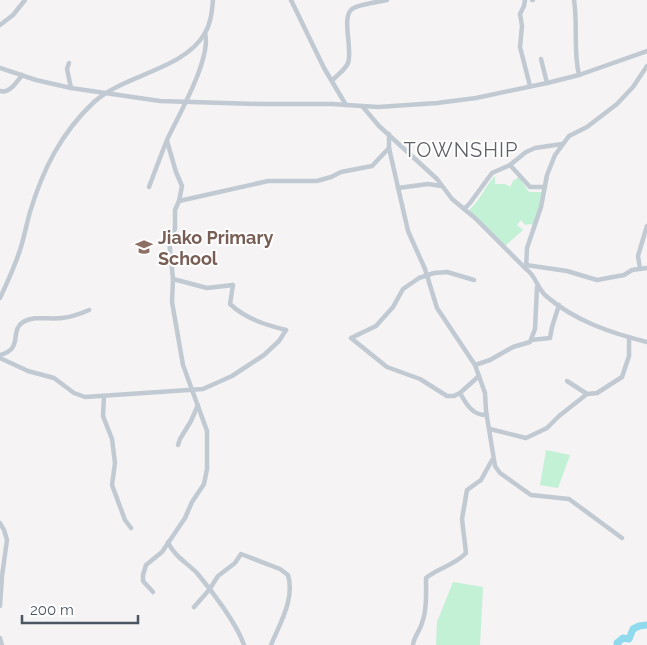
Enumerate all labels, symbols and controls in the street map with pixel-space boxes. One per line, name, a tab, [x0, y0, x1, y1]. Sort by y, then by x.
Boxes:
district label: TOWNSHIP	[404, 138, 518, 162]
place label: Jiako Primary School	[158, 227, 273, 269]
school or university icon: Jiako Primary School	[134, 237, 154, 257]
scale bar	[22, 592, 139, 624]
text: 200 m	[30, 601, 74, 619]

